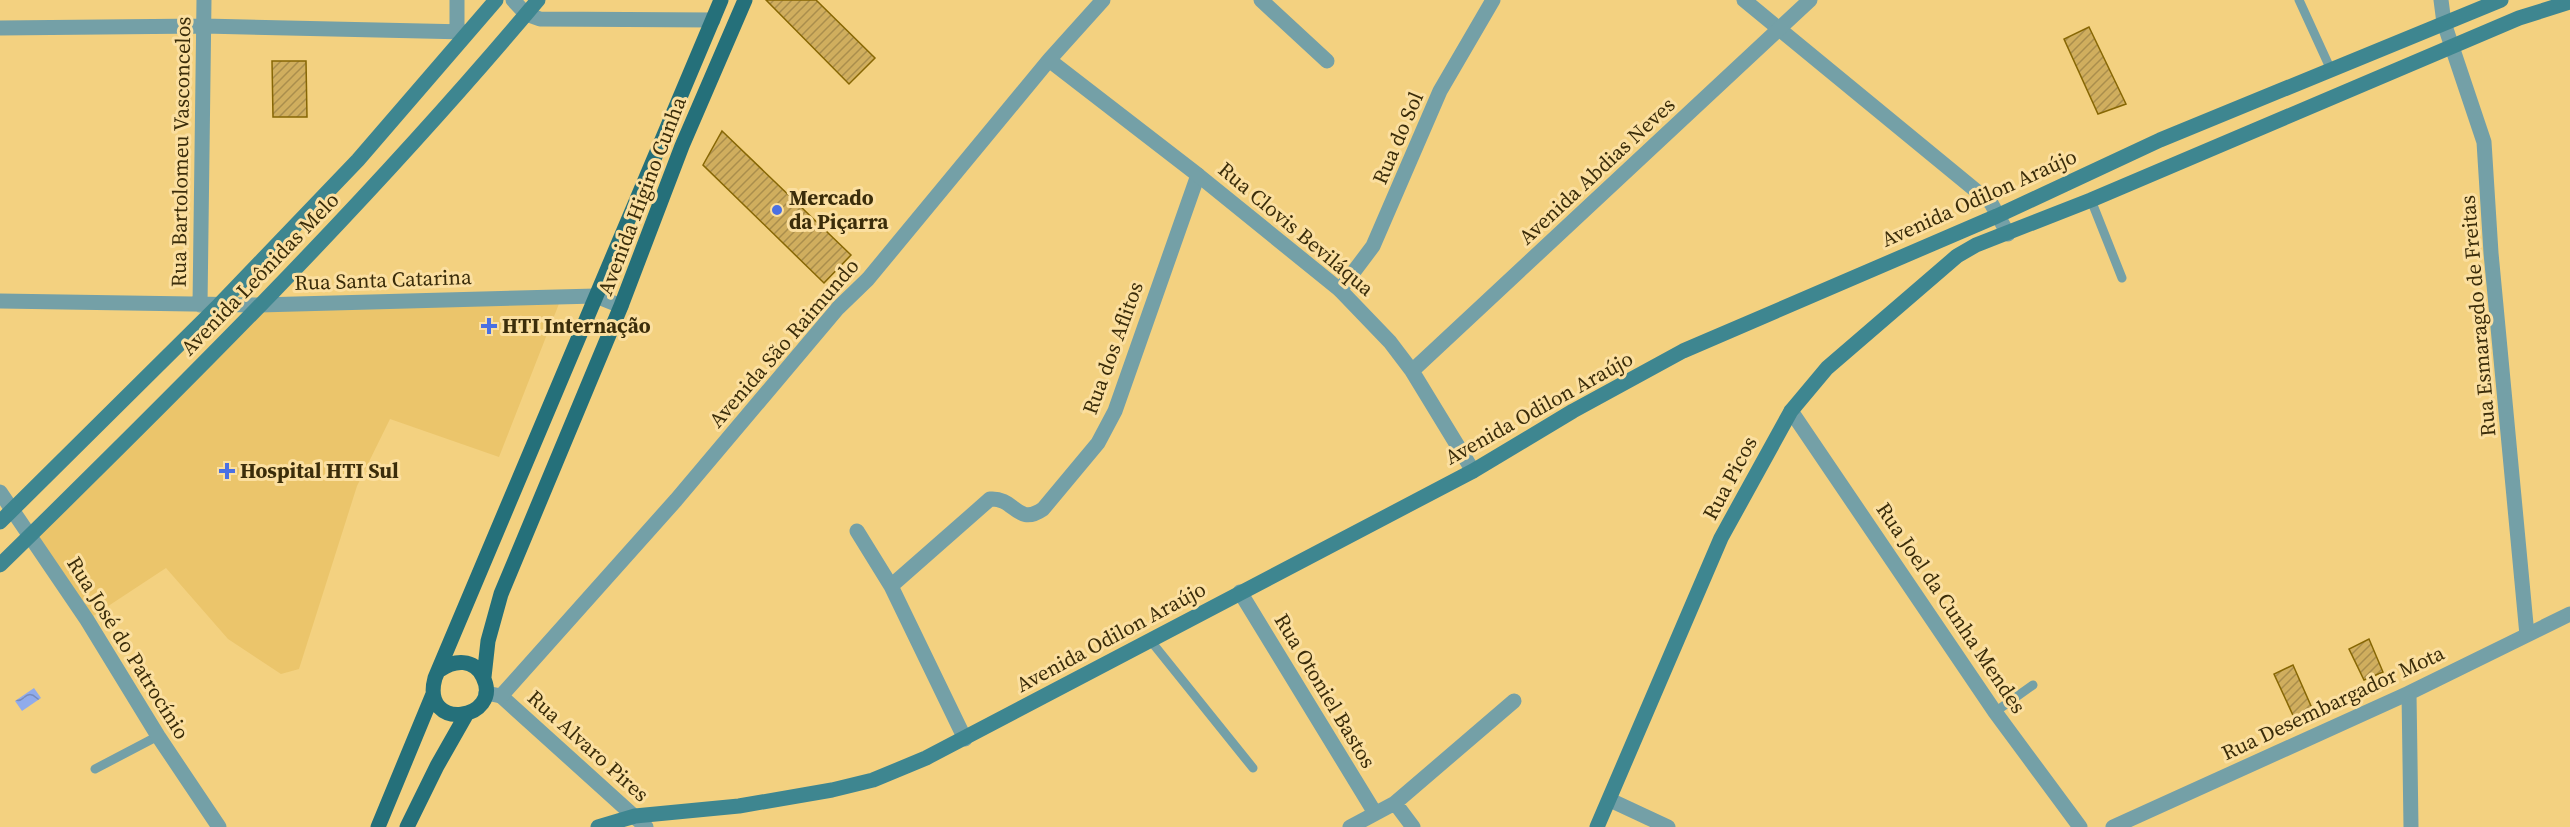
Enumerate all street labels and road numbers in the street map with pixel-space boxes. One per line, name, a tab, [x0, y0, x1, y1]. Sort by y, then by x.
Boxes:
street label: Rua Bartolomeu Vasconcelos	[164, 16, 197, 288]
street label: Rua do Sol	[1365, 87, 1430, 189]
street label: Avenida Abdias Neves	[1512, 90, 1681, 251]
street label: Avenida Higino Cunha	[590, 92, 693, 299]
street label: Avenida Odilon Araújo	[1877, 141, 2081, 254]
street label: Rua Clovis Beviláqua	[1212, 155, 1381, 303]
street label: Avenida Leônidas Melo	[174, 186, 345, 362]
street label: Rua Esmaragdo de Freitas	[2453, 194, 2503, 438]
street label: Avenida São Raimundo	[702, 252, 865, 434]
street label: Rua Santa Catarina	[294, 262, 473, 297]
street label: Rua dos Aflitos	[1075, 277, 1150, 418]
street label: Avenida Odilon Araújo	[1439, 344, 1638, 471]
street label: Rua Picos	[1695, 431, 1764, 525]
street label: Rua Joel da Cunha Mendes	[1870, 496, 2033, 719]
street label: Rua José do Patrocínio	[60, 551, 196, 745]
street label: Avenida Odilon Araújo	[1011, 574, 1211, 699]
street label: Rua Otoniel Bastos	[1268, 608, 1383, 773]
street label: Rua Desembargador Mota	[2217, 638, 2449, 767]
street label: Rua Alvaro Pires	[521, 683, 655, 808]

